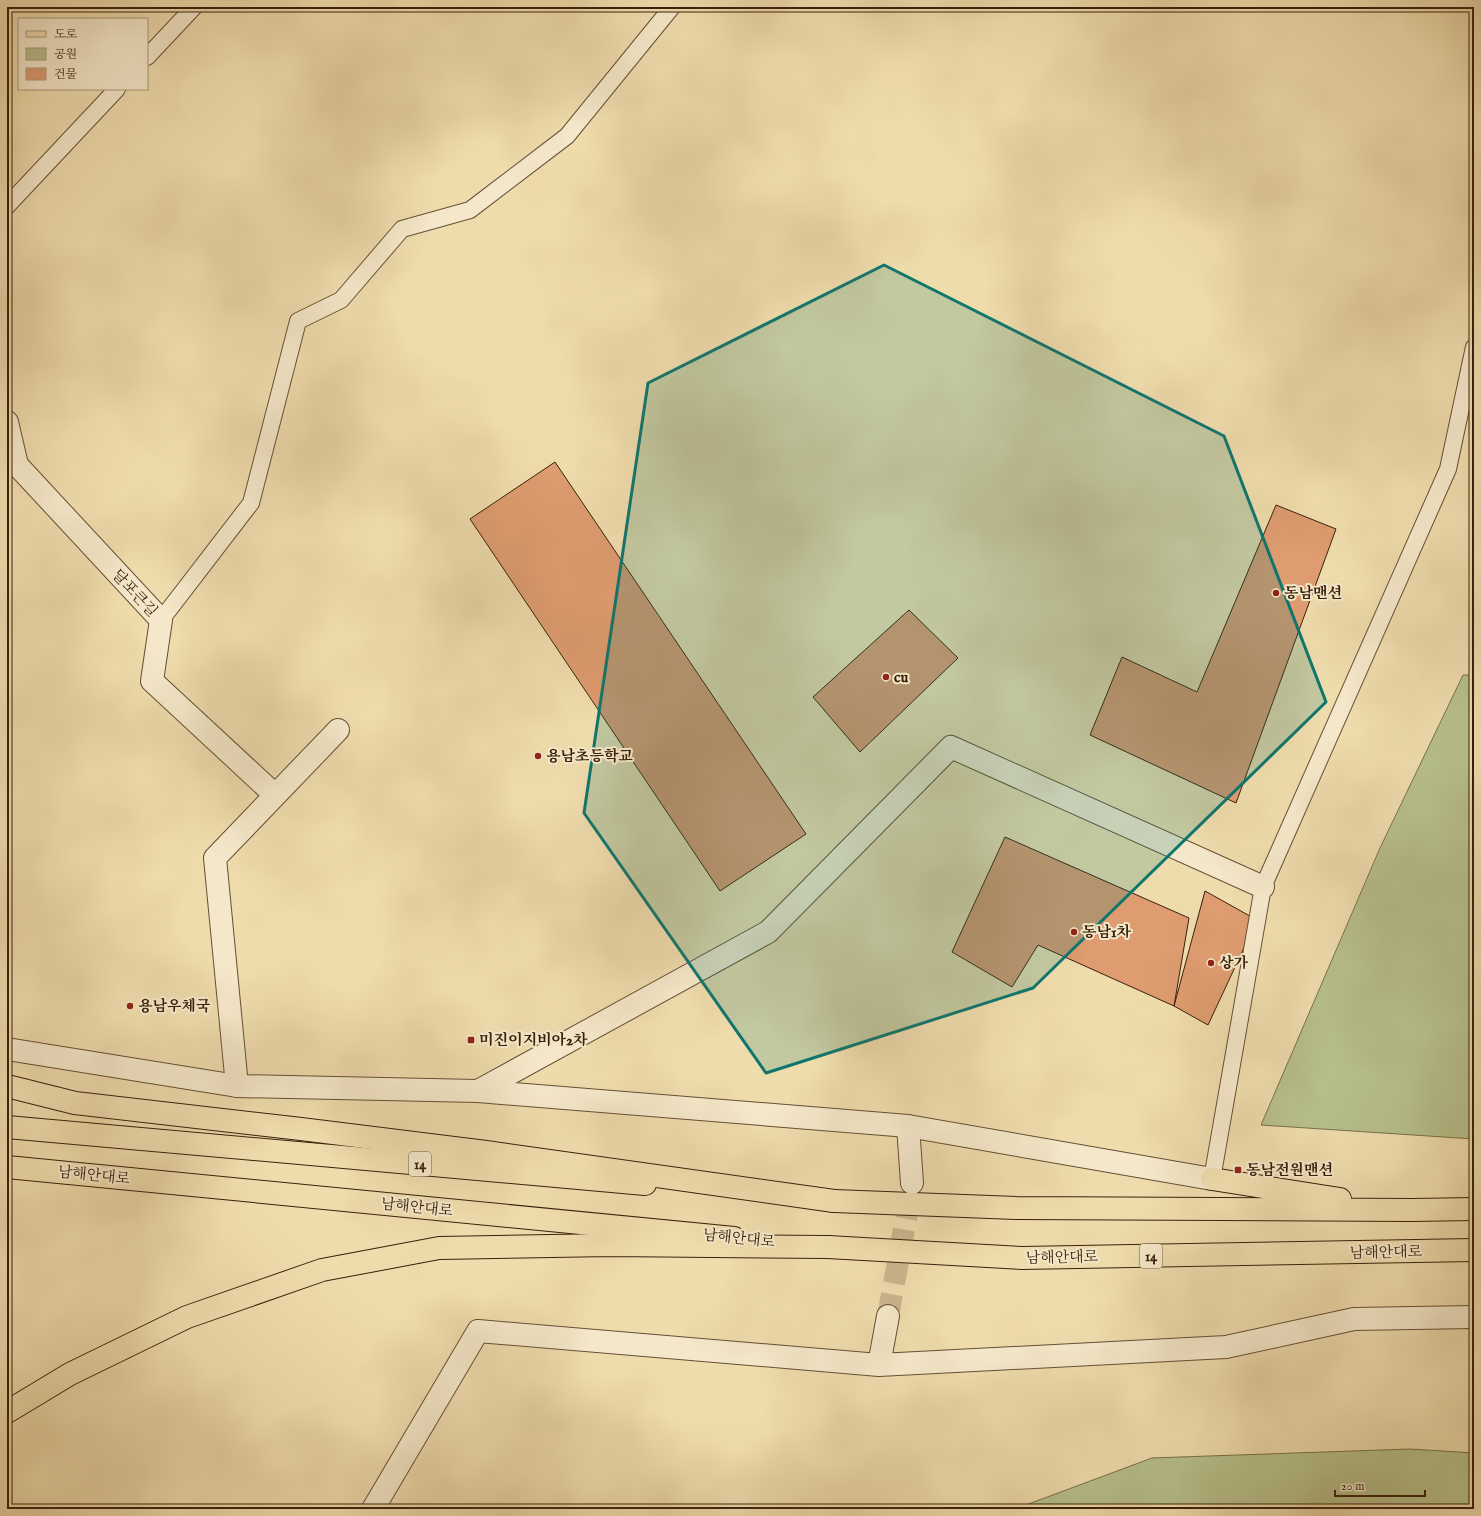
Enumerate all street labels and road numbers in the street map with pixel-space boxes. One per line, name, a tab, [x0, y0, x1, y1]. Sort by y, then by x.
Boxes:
street label: 달포큰길	[108, 566, 161, 621]
road number: 14	[409, 1152, 431, 1176]
street label: 남해안대로	[57, 1162, 131, 1189]
street label: 남해안대로	[380, 1194, 454, 1221]
street label: 남해안대로	[702, 1225, 776, 1252]
street label: 남해안대로	[1350, 1242, 1423, 1263]
road number: 14	[1140, 1244, 1162, 1268]
street label: 남해안대로	[1026, 1247, 1099, 1268]

